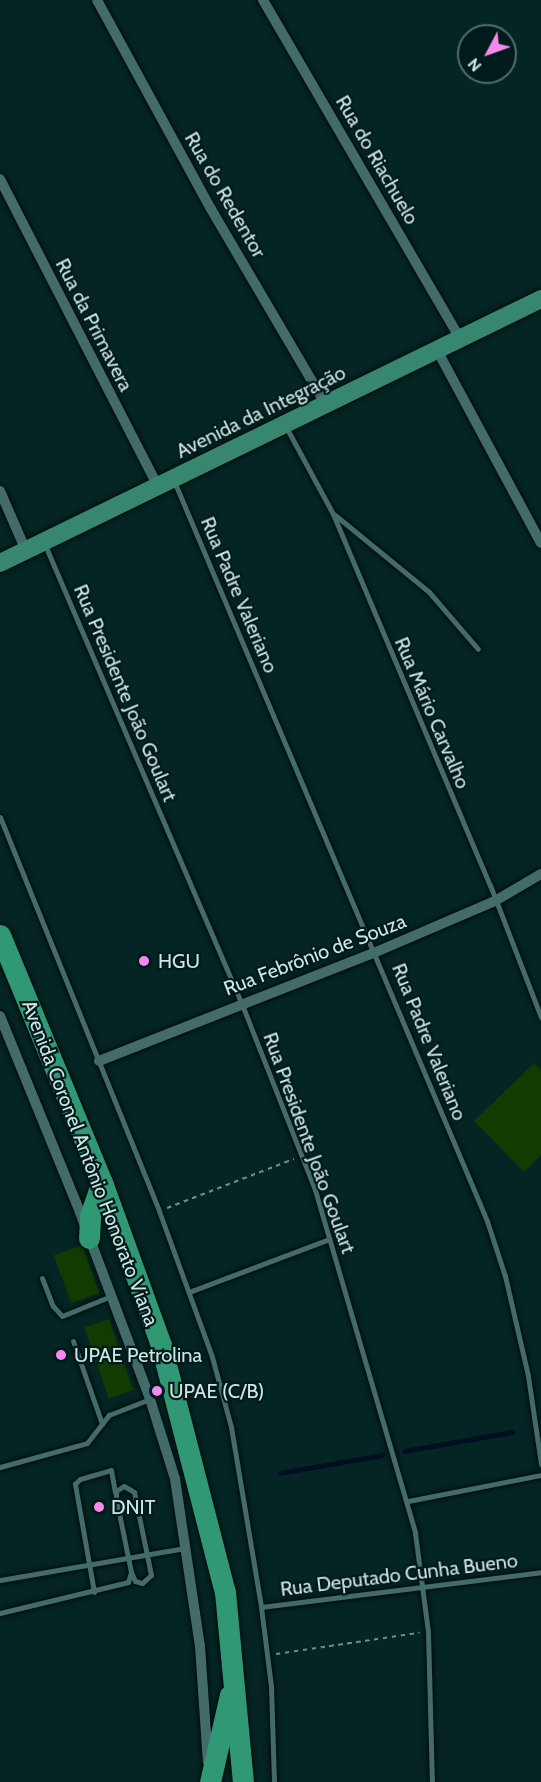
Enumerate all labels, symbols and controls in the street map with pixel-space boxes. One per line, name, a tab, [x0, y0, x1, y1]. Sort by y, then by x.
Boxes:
north arrow	[457, 24, 517, 84]
text: N	[464, 54, 485, 75]
street label: Rua do Riachuelo	[330, 91, 424, 229]
street label: Rua do Redentor	[179, 128, 271, 262]
street label: Rua da Primavera	[50, 255, 138, 395]
street label: Avenida da Integração	[172, 361, 350, 463]
street label: Rua Padre Valeriano	[195, 513, 283, 677]
street label: Rua Presidente João Goulart	[68, 581, 182, 805]
street label: Rua Mário Carvalho	[389, 634, 475, 792]
street label: Rua Febrônio de Souza	[220, 909, 410, 1001]
place label: HGU	[158, 949, 200, 973]
marker: HGU	[135, 952, 153, 970]
street label: Rua Padre Valeriano	[387, 960, 471, 1124]
street label: Avenida Coronel Antônio Honorato Viana	[17, 997, 163, 1329]
street label: Rua Presidente João Goulart	[258, 1029, 360, 1257]
place label: UPAE Petrolina	[74, 1343, 202, 1367]
marker: UPAE Petrolina	[52, 1346, 70, 1364]
place label: UPAE (C/B)	[169, 1379, 264, 1403]
marker: UPAE (C/B)	[150, 1384, 164, 1398]
place label: DNIT	[111, 1495, 155, 1519]
marker: DNIT	[92, 1500, 106, 1514]
street label: Rua Deputado Cunha Bueno	[279, 1549, 519, 1601]

